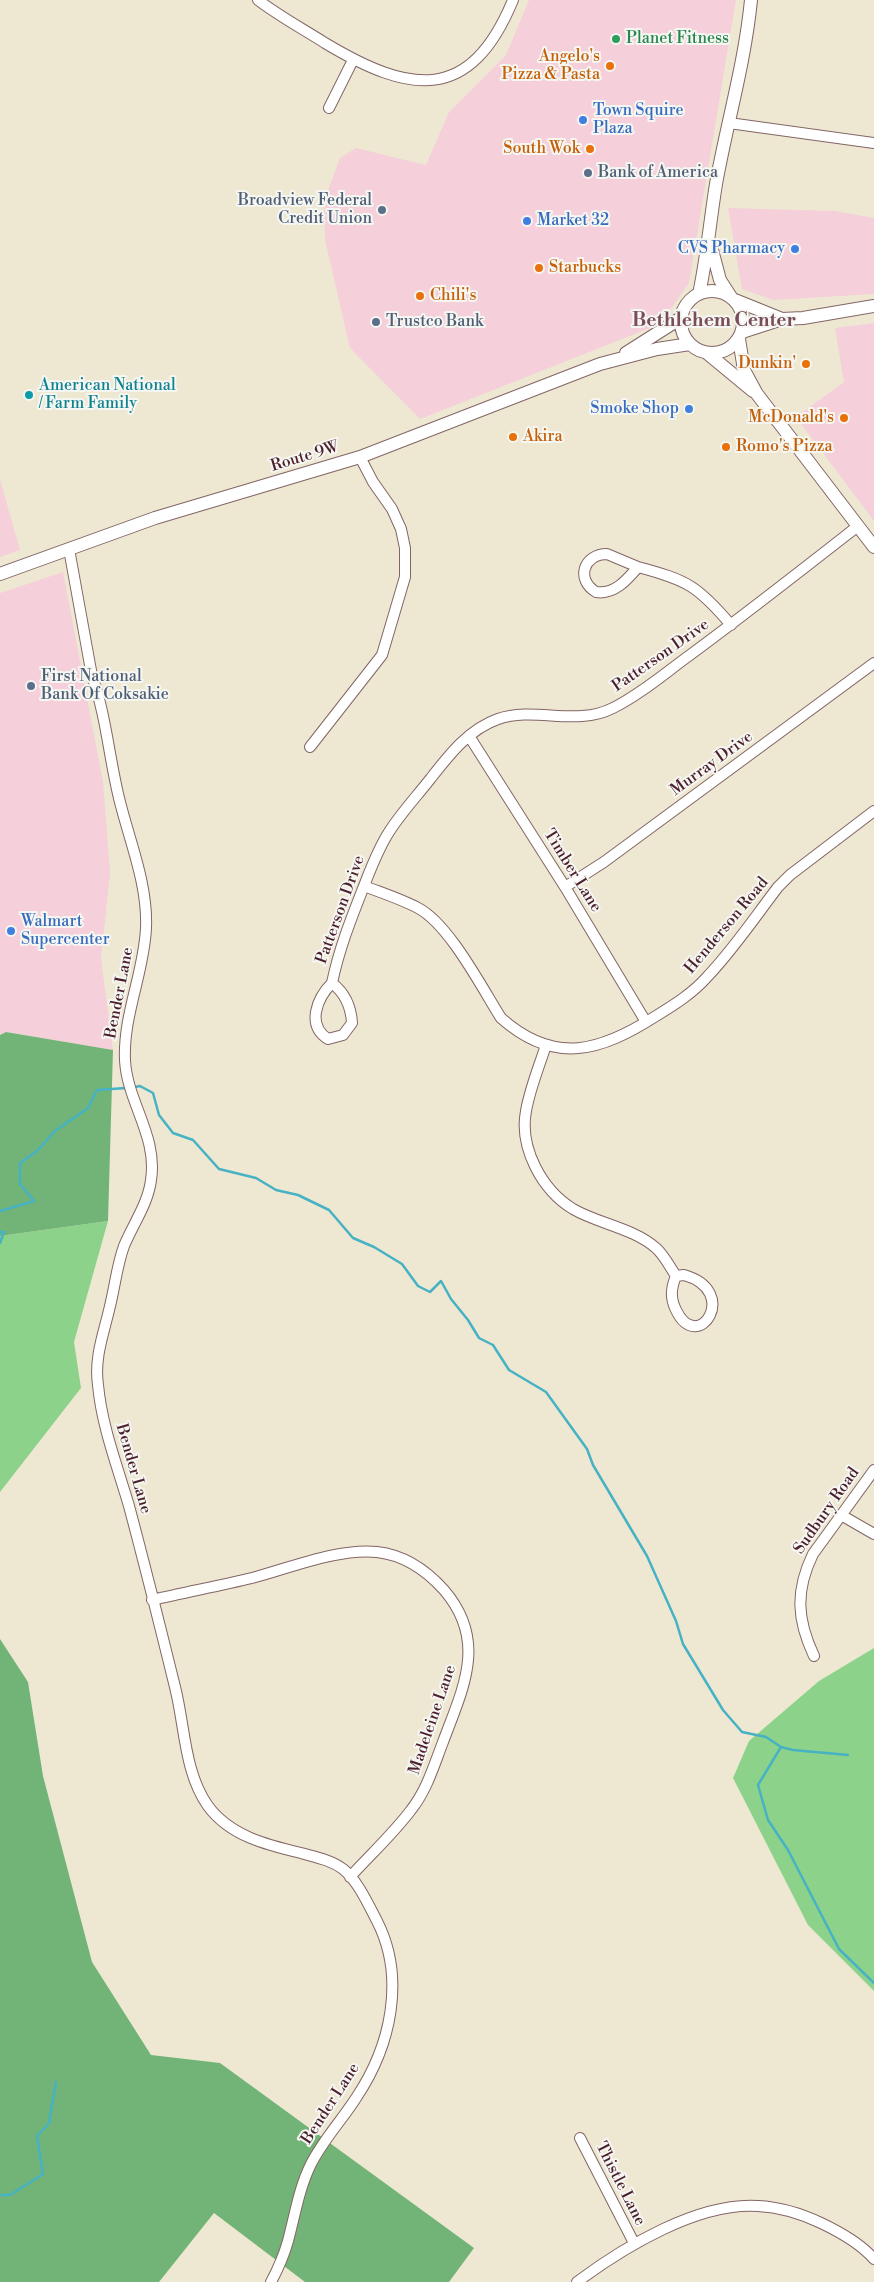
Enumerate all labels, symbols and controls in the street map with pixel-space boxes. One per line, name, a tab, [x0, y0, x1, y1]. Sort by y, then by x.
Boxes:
place label: Planet Fitness	[626, 29, 729, 49]
marker: Planet Fitness	[610, 33, 622, 45]
place label: Angelo's Pizza & Pasta	[502, 47, 600, 85]
marker: Angelo's Pizza & Pasta	[604, 60, 616, 72]
place label: Town Squire Plaza	[593, 101, 684, 139]
marker: Town Squire Plaza	[577, 114, 589, 126]
place label: South Wok	[503, 139, 580, 159]
marker: South Wok	[584, 143, 596, 155]
place label: Bank of America	[598, 163, 718, 183]
marker: Bank of America	[582, 167, 594, 179]
place label: Broadview Federal Credit Union	[238, 191, 372, 229]
marker: Broadview Federal Credit Union	[376, 204, 388, 216]
place label: Market 32	[537, 211, 609, 231]
marker: Market 32	[521, 215, 533, 227]
place label: CVS Pharmacy	[678, 239, 785, 259]
marker: CVS Pharmacy	[789, 243, 801, 255]
place label: Starbucks	[549, 258, 621, 278]
marker: Starbucks	[533, 262, 545, 274]
place label: Chili's	[430, 286, 476, 306]
marker: Chili's	[414, 290, 426, 302]
district label: Bethlehem Center	[632, 310, 796, 332]
place label: Trustco Bank	[386, 312, 483, 332]
marker: Trustco Bank	[370, 316, 382, 328]
place label: Dunkin'	[738, 354, 796, 374]
marker: Dunkin'	[800, 358, 812, 370]
place label: American National / Farm Family	[39, 376, 176, 414]
marker: American National / Farm Family	[23, 389, 35, 401]
place label: Smoke Shop	[590, 399, 679, 419]
marker: Smoke Shop	[683, 403, 695, 415]
place label: McDonald's	[748, 408, 834, 428]
marker: McDonald's	[838, 412, 850, 424]
place label: Akira	[523, 427, 563, 447]
marker: Akira	[507, 431, 519, 443]
place label: Romo's Pizza	[736, 437, 832, 457]
street label: Route 9W	[269, 438, 341, 476]
marker: Romo's Pizza	[720, 441, 732, 453]
street label: Patterson Drive	[609, 615, 713, 697]
place label: First National Bank Of Coksakie	[41, 667, 169, 705]
marker: First National Bank Of Coksakie	[25, 680, 37, 692]
street label: Murray Drive	[667, 728, 757, 800]
street label: Timber Lane	[539, 826, 605, 916]
street label: Patterson Drive	[312, 853, 370, 967]
street label: Henderson Road	[681, 874, 773, 978]
place label: Walmart Supercenter	[21, 912, 110, 950]
marker: Walmart Supercenter	[5, 925, 17, 937]
street label: Bender Lane	[102, 946, 138, 1040]
street label: Bender Lane	[111, 1422, 155, 1516]
street label: Sudbury Road	[790, 1464, 864, 1558]
street label: Madeleine Lane	[405, 1663, 461, 1777]
street label: Bender Lane	[298, 2060, 364, 2148]
street label: Thistle Lane	[591, 2139, 649, 2229]

